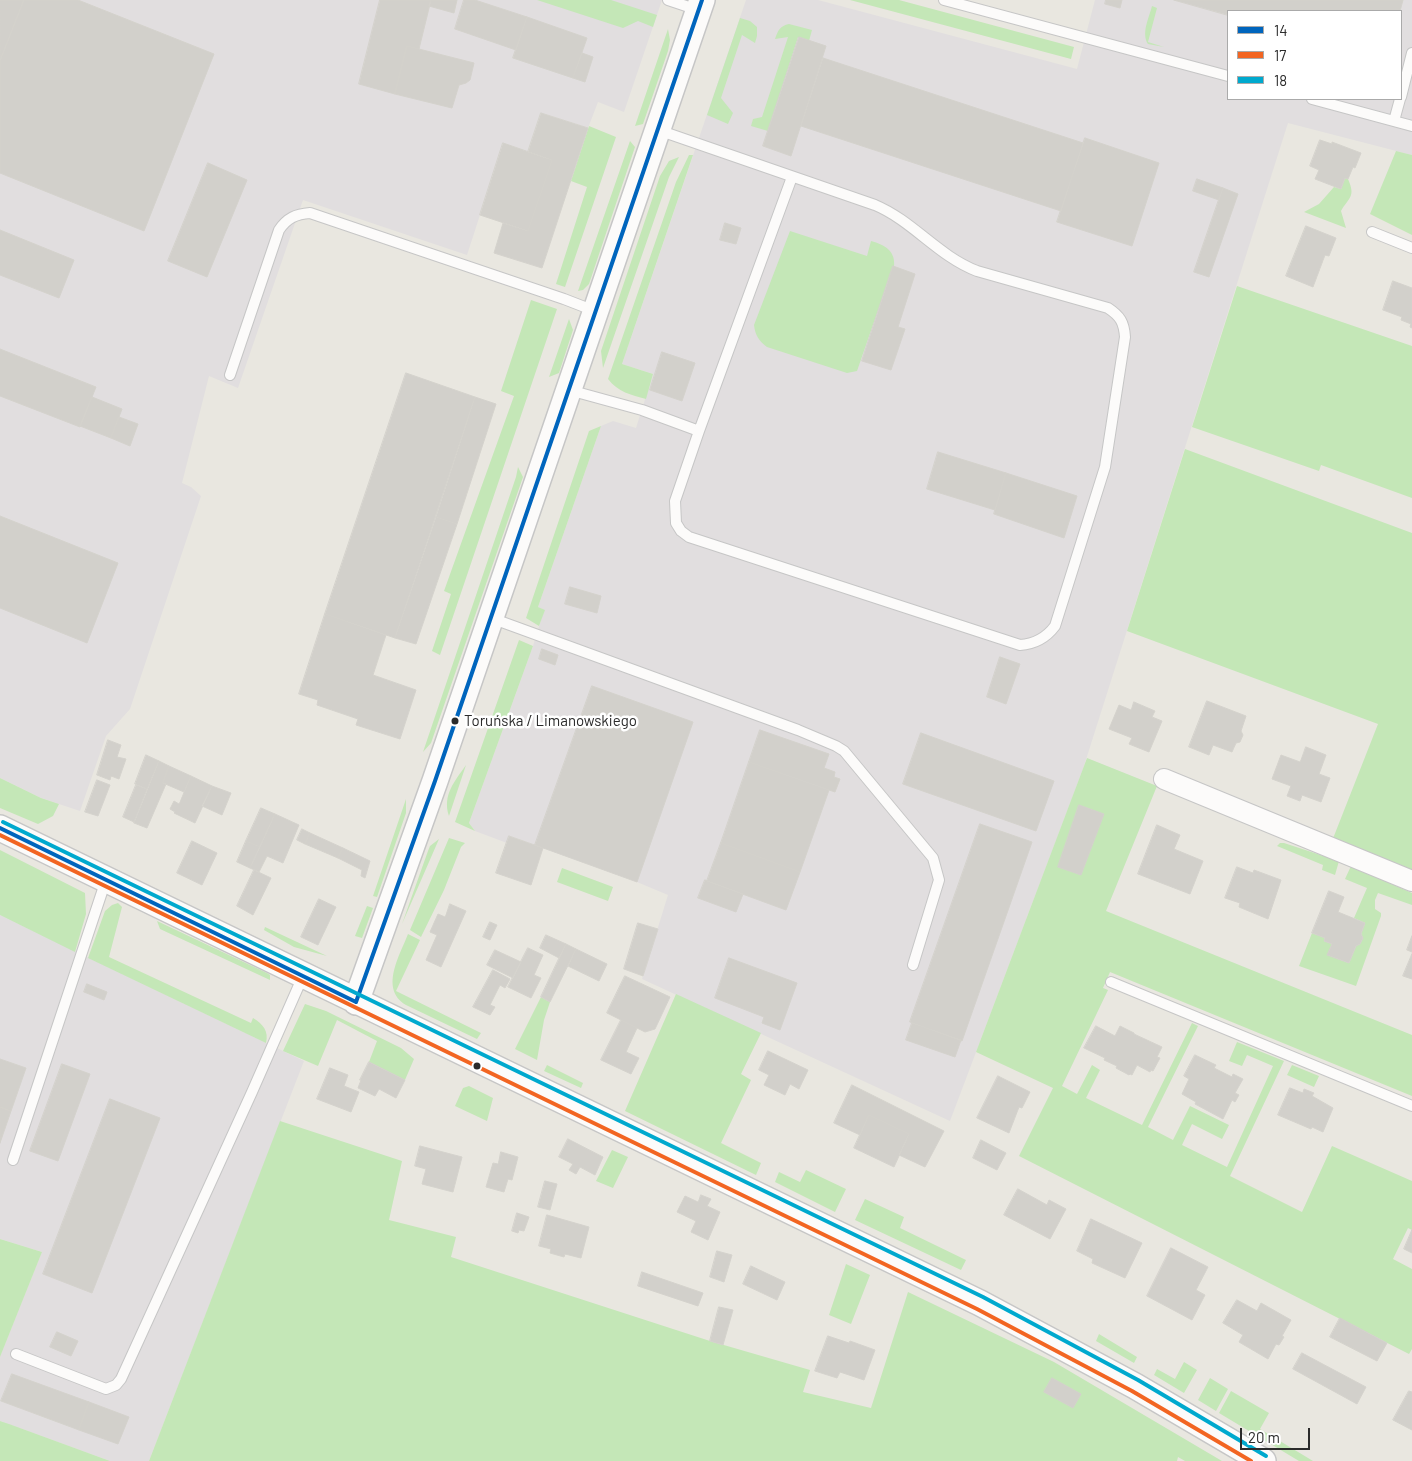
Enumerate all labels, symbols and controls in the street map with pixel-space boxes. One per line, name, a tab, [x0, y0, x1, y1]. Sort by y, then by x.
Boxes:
legend	[1227, 10, 1402, 100]
text: 14	[1274, 21, 1288, 39]
text: 17	[1274, 46, 1286, 64]
text: 18	[1274, 71, 1287, 89]
place label: Toruńska / Limanowskiego	[464, 712, 637, 730]
marker: Toruńska / Limanowskiego	[450, 716, 460, 726]
unlabelled marker	[472, 1061, 482, 1071]
scale bar	[1242, 1418, 1312, 1450]
text: 20 m	[1248, 1428, 1280, 1446]

